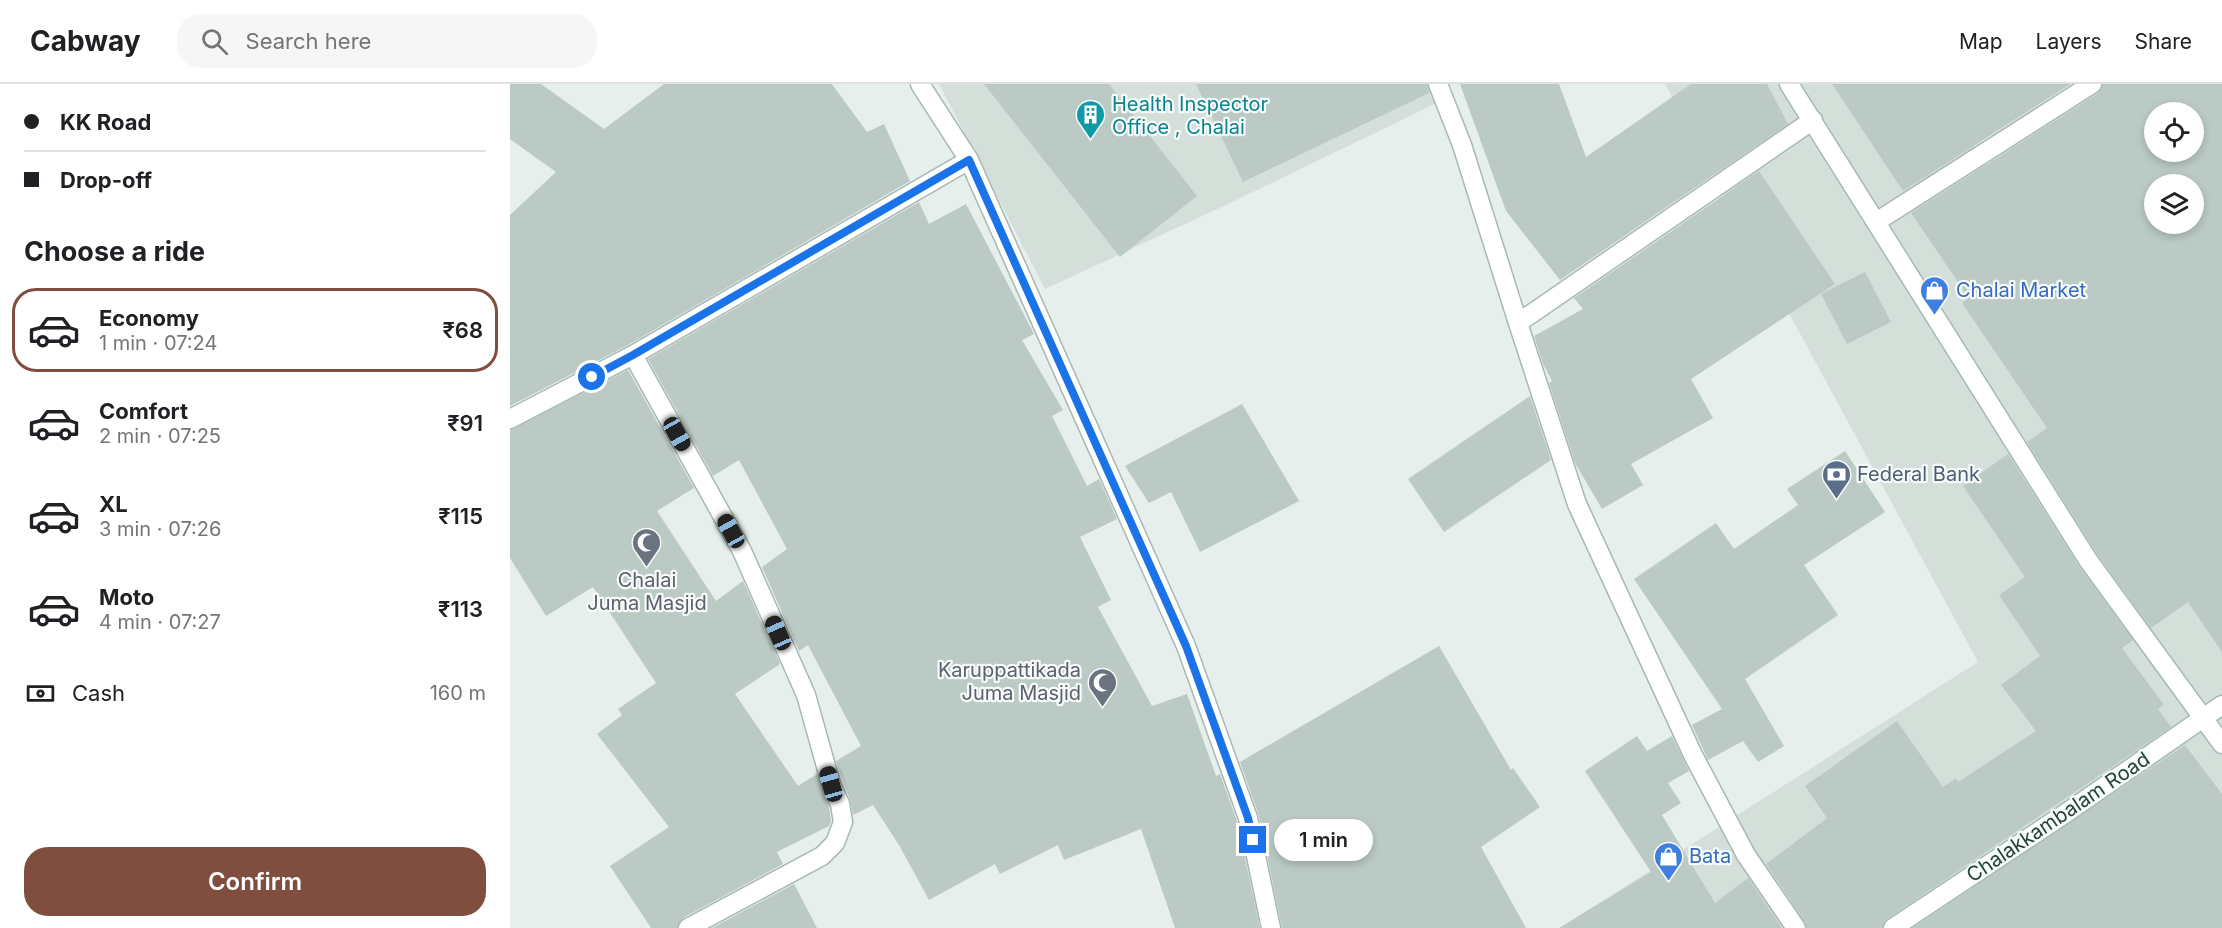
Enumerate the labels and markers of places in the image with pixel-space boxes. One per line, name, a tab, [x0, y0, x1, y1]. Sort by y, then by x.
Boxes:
place label: Health Inspector Office , Chalai	[1112, 92, 1268, 139]
building icon: Health Inspector Office , Chalai	[1075, 99, 1107, 141]
shop icon: Chalai Market	[1919, 274, 1951, 316]
place label: Chalai Market	[1956, 278, 2087, 302]
bank icon: Federal Bank	[1820, 458, 1852, 500]
place label: Federal Bank	[1857, 462, 1980, 486]
mosque icon: Chalai Juma Masjid	[631, 526, 663, 568]
place label: Chalai Juma Masjid	[587, 568, 707, 615]
place label: Karuppattikada Juma Masjid	[938, 658, 1081, 705]
mosque icon: Karuppattikada Juma Masjid	[1086, 666, 1118, 708]
shop icon: Bata	[1652, 840, 1684, 882]
place label: Bata	[1689, 844, 1731, 868]

